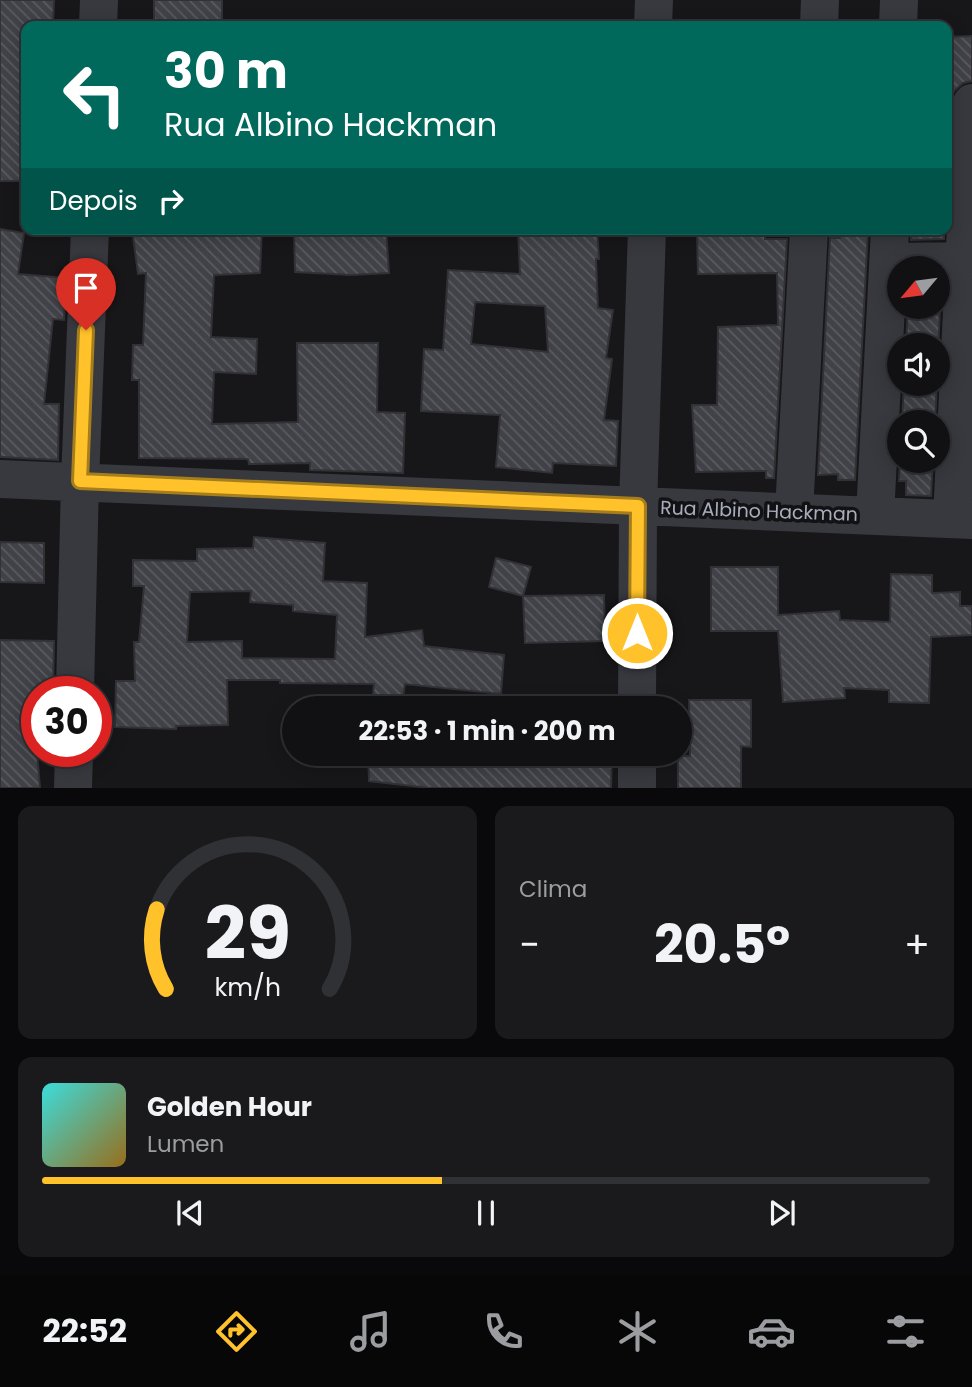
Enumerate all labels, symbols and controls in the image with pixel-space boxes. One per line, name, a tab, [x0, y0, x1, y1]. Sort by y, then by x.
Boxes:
text: 30 m	[164, 37, 288, 105]
icon: left	[49, 49, 140, 140]
text: Rua Albino Hackman	[164, 102, 497, 147]
icon: right	[152, 182, 190, 220]
text: Depois	[49, 183, 138, 219]
north arrow	[887, 256, 950, 318]
map controls	[887, 256, 950, 473]
pin	[56, 258, 116, 330]
icon: arrive	[67, 269, 105, 307]
button: sound	[887, 333, 950, 396]
button: search	[887, 410, 950, 473]
street label: Rua Albino Hackman	[660, 494, 858, 528]
position arrow	[600, 596, 674, 670]
speed limit sign: 30	[21, 676, 112, 767]
text: 22:53 · 1 min · 200 m	[358, 713, 616, 749]
text: Clima	[519, 873, 587, 905]
text: 29	[204, 883, 291, 984]
text: 20.5°	[654, 908, 790, 981]
text: −	[519, 918, 540, 971]
text: +	[904, 918, 930, 971]
text: km/h	[214, 969, 281, 1004]
text: Golden Hour	[147, 1089, 312, 1125]
text: Lumen	[147, 1128, 224, 1160]
icon: previous	[171, 1194, 209, 1232]
icon: pause	[467, 1194, 505, 1232]
icon: next	[763, 1194, 801, 1232]
icon: directions	[212, 1307, 261, 1356]
icon: music	[346, 1307, 395, 1356]
icon: phone	[479, 1307, 528, 1356]
icon: climate	[613, 1307, 662, 1356]
icon: car	[747, 1307, 796, 1356]
icon: filters	[881, 1307, 930, 1356]
text: 22:52	[42, 1308, 127, 1353]

